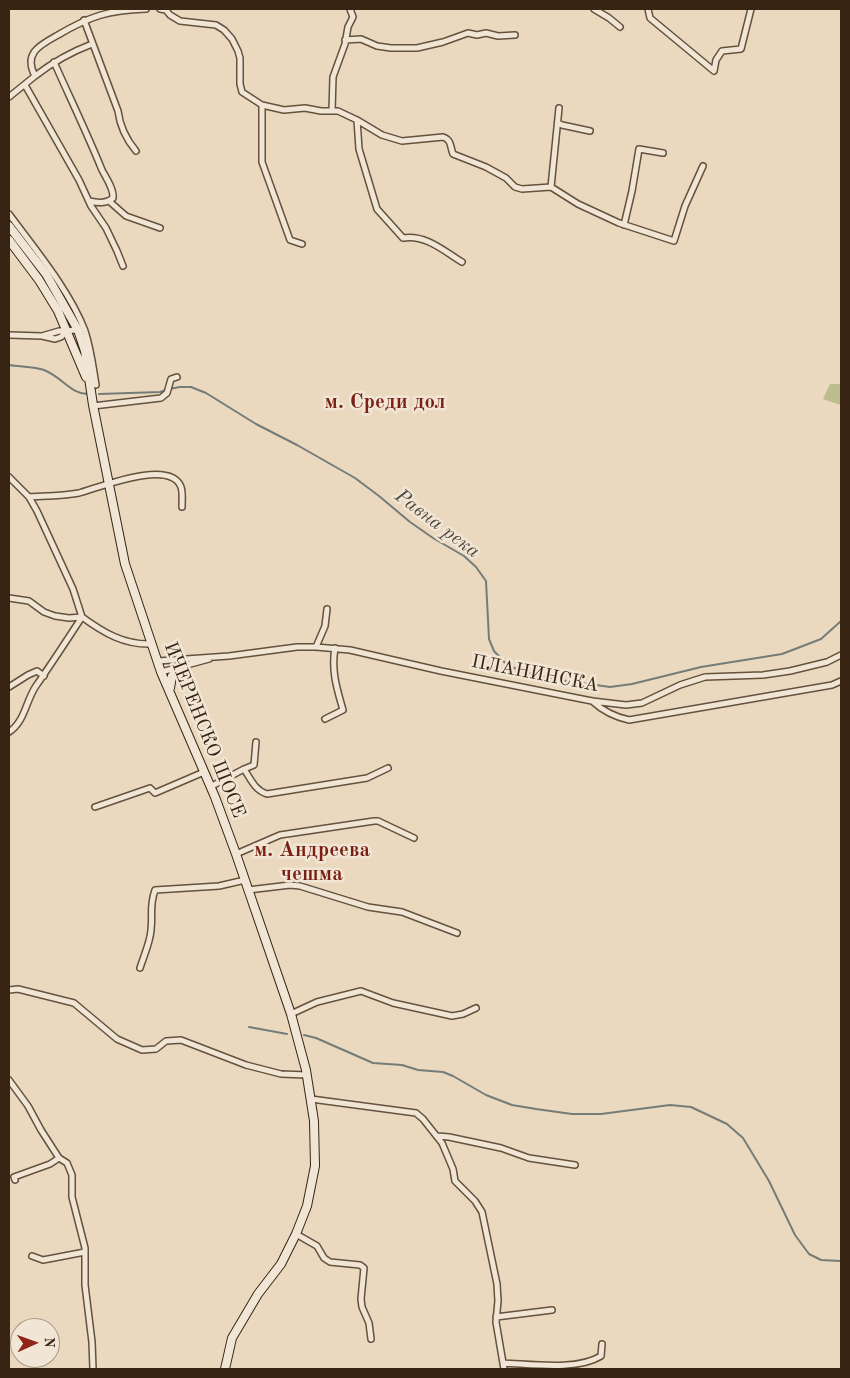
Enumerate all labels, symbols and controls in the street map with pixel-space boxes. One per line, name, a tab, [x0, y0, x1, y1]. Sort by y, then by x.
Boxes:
district label: м. Среди дол	[324, 389, 446, 415]
water label: Равна река	[390, 484, 484, 564]
street label: ИЧЕРЕНСКО ШОСЕ	[158, 639, 250, 821]
street label: ПЛАНИНСКА	[469, 650, 601, 698]
district label: м. Андреева чешма	[254, 837, 370, 887]
north arrow	[10, 1318, 60, 1368]
text: N	[42, 1337, 56, 1348]

